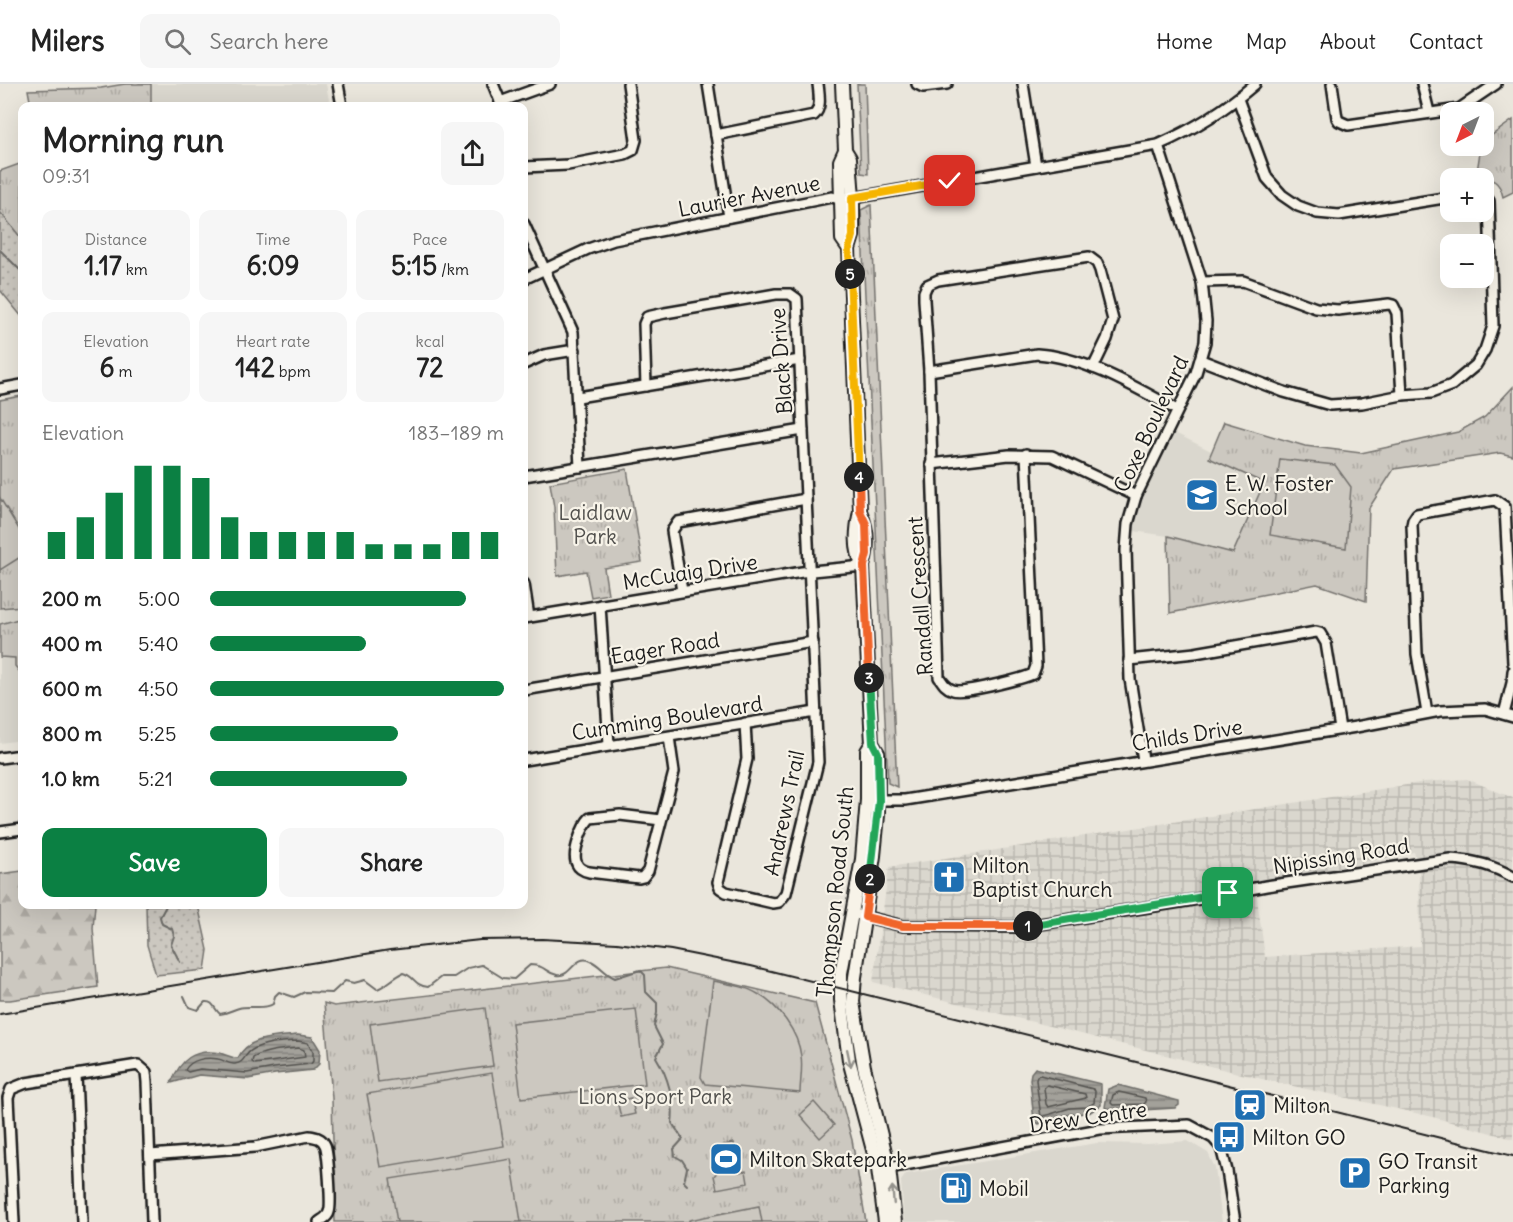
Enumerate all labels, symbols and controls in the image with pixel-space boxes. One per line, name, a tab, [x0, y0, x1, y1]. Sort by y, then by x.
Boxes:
search box	[140, 14, 560, 68]
text: Milers	[30, 23, 104, 59]
icon: search	[161, 25, 194, 58]
text: Search here	[209, 27, 329, 55]
text: Home	[1156, 28, 1213, 55]
text: Map	[1246, 28, 1287, 55]
text: About	[1320, 28, 1376, 55]
text: Contact	[1409, 28, 1483, 55]
north arrow	[1440, 102, 1494, 156]
map controls	[1440, 102, 1494, 288]
text: Morning run	[42, 119, 224, 161]
button: share	[441, 122, 504, 185]
pin	[924, 155, 975, 206]
text: 09:31	[42, 163, 90, 188]
icon: check	[933, 164, 966, 197]
button: +	[1440, 168, 1494, 222]
street label: Laurier Avenue	[676, 169, 822, 223]
text: Distance	[85, 229, 147, 249]
text: Time	[256, 229, 290, 249]
text: Pace	[413, 229, 447, 249]
button: −	[1440, 234, 1494, 288]
text: 1.17	[84, 249, 122, 282]
text: 6:09	[247, 249, 299, 282]
text: 5:15	[391, 249, 437, 282]
text: km	[122, 259, 148, 279]
text: /km	[437, 259, 469, 279]
pin: 5	[835, 259, 865, 289]
text: 5	[845, 264, 855, 284]
street label: Black Drive	[764, 307, 798, 415]
text: Elevation	[83, 331, 149, 351]
text: Heart rate	[236, 331, 310, 351]
text: kcal	[416, 331, 444, 351]
text: 6	[100, 351, 115, 384]
text: 142	[235, 351, 275, 384]
text: 72	[417, 351, 444, 384]
street label: Coxe Boulevard	[1108, 351, 1194, 497]
text: m	[115, 361, 132, 381]
text: bpm	[275, 361, 311, 381]
text: Elevation	[42, 420, 124, 445]
text: 183–189 m	[409, 420, 504, 445]
pin: 4	[844, 462, 874, 492]
text: 4	[854, 467, 864, 487]
place label: E. W. Foster School	[1225, 470, 1334, 521]
school or university icon: E. W. Foster School	[1184, 477, 1220, 513]
park label: Laidlaw Park	[558, 499, 632, 550]
street label: Randall Crescent	[901, 516, 939, 676]
street label: McCuaig Drive	[621, 548, 759, 596]
text: 200 m	[42, 586, 102, 611]
text: 5:00	[138, 586, 180, 611]
street label: Eager Road	[609, 626, 721, 670]
text: 400 m	[42, 631, 102, 656]
text: 5:40	[138, 631, 179, 656]
pin: 3	[854, 663, 884, 693]
text: 3	[864, 668, 874, 688]
text: 600 m	[42, 676, 102, 701]
text: 4:50	[138, 676, 179, 701]
street label: Cumming Boulevard	[570, 690, 764, 746]
street label: Childs Drive	[1130, 713, 1244, 757]
text: 800 m	[42, 721, 102, 746]
text: 5:25	[138, 721, 176, 746]
street label: Andrews Trail	[758, 748, 810, 878]
text: 1.0 km	[42, 766, 100, 791]
text: 5:21	[138, 766, 173, 791]
street label: Thompson Road South	[810, 785, 860, 999]
button: Save	[42, 828, 267, 897]
button: Share	[279, 828, 504, 897]
street label: Nipissing Road	[1271, 832, 1411, 880]
place label: Milton Baptist Church	[972, 852, 1112, 903]
church icon: Milton Baptist Church	[931, 859, 967, 895]
pin: 2	[855, 864, 885, 894]
pin	[1202, 867, 1253, 918]
text: 2	[866, 869, 874, 889]
icon: arrive	[1211, 876, 1244, 909]
pin: 1	[1013, 911, 1043, 941]
text: 1	[1025, 916, 1031, 936]
one-way arrow	[844, 1048, 855, 1067]
park label: Lions Sport Park	[578, 1083, 732, 1110]
station icon: Milton	[1232, 1087, 1268, 1123]
place label: Milton	[1273, 1092, 1330, 1119]
street label: Drew Centre	[1027, 1095, 1149, 1139]
bus stop icon: Milton GO	[1211, 1119, 1247, 1155]
place label: Milton GO	[1252, 1124, 1346, 1151]
sports icon: Milton Skatepark	[708, 1141, 744, 1177]
place label: Milton Skatepark	[749, 1146, 907, 1173]
place label: GO Transit Parking	[1378, 1148, 1478, 1199]
parking icon: GO Transit Parking	[1337, 1155, 1373, 1191]
fuel station icon: Mobil	[938, 1170, 974, 1206]
place label: Mobil	[979, 1175, 1029, 1202]
one-way arrow	[887, 1185, 898, 1205]

